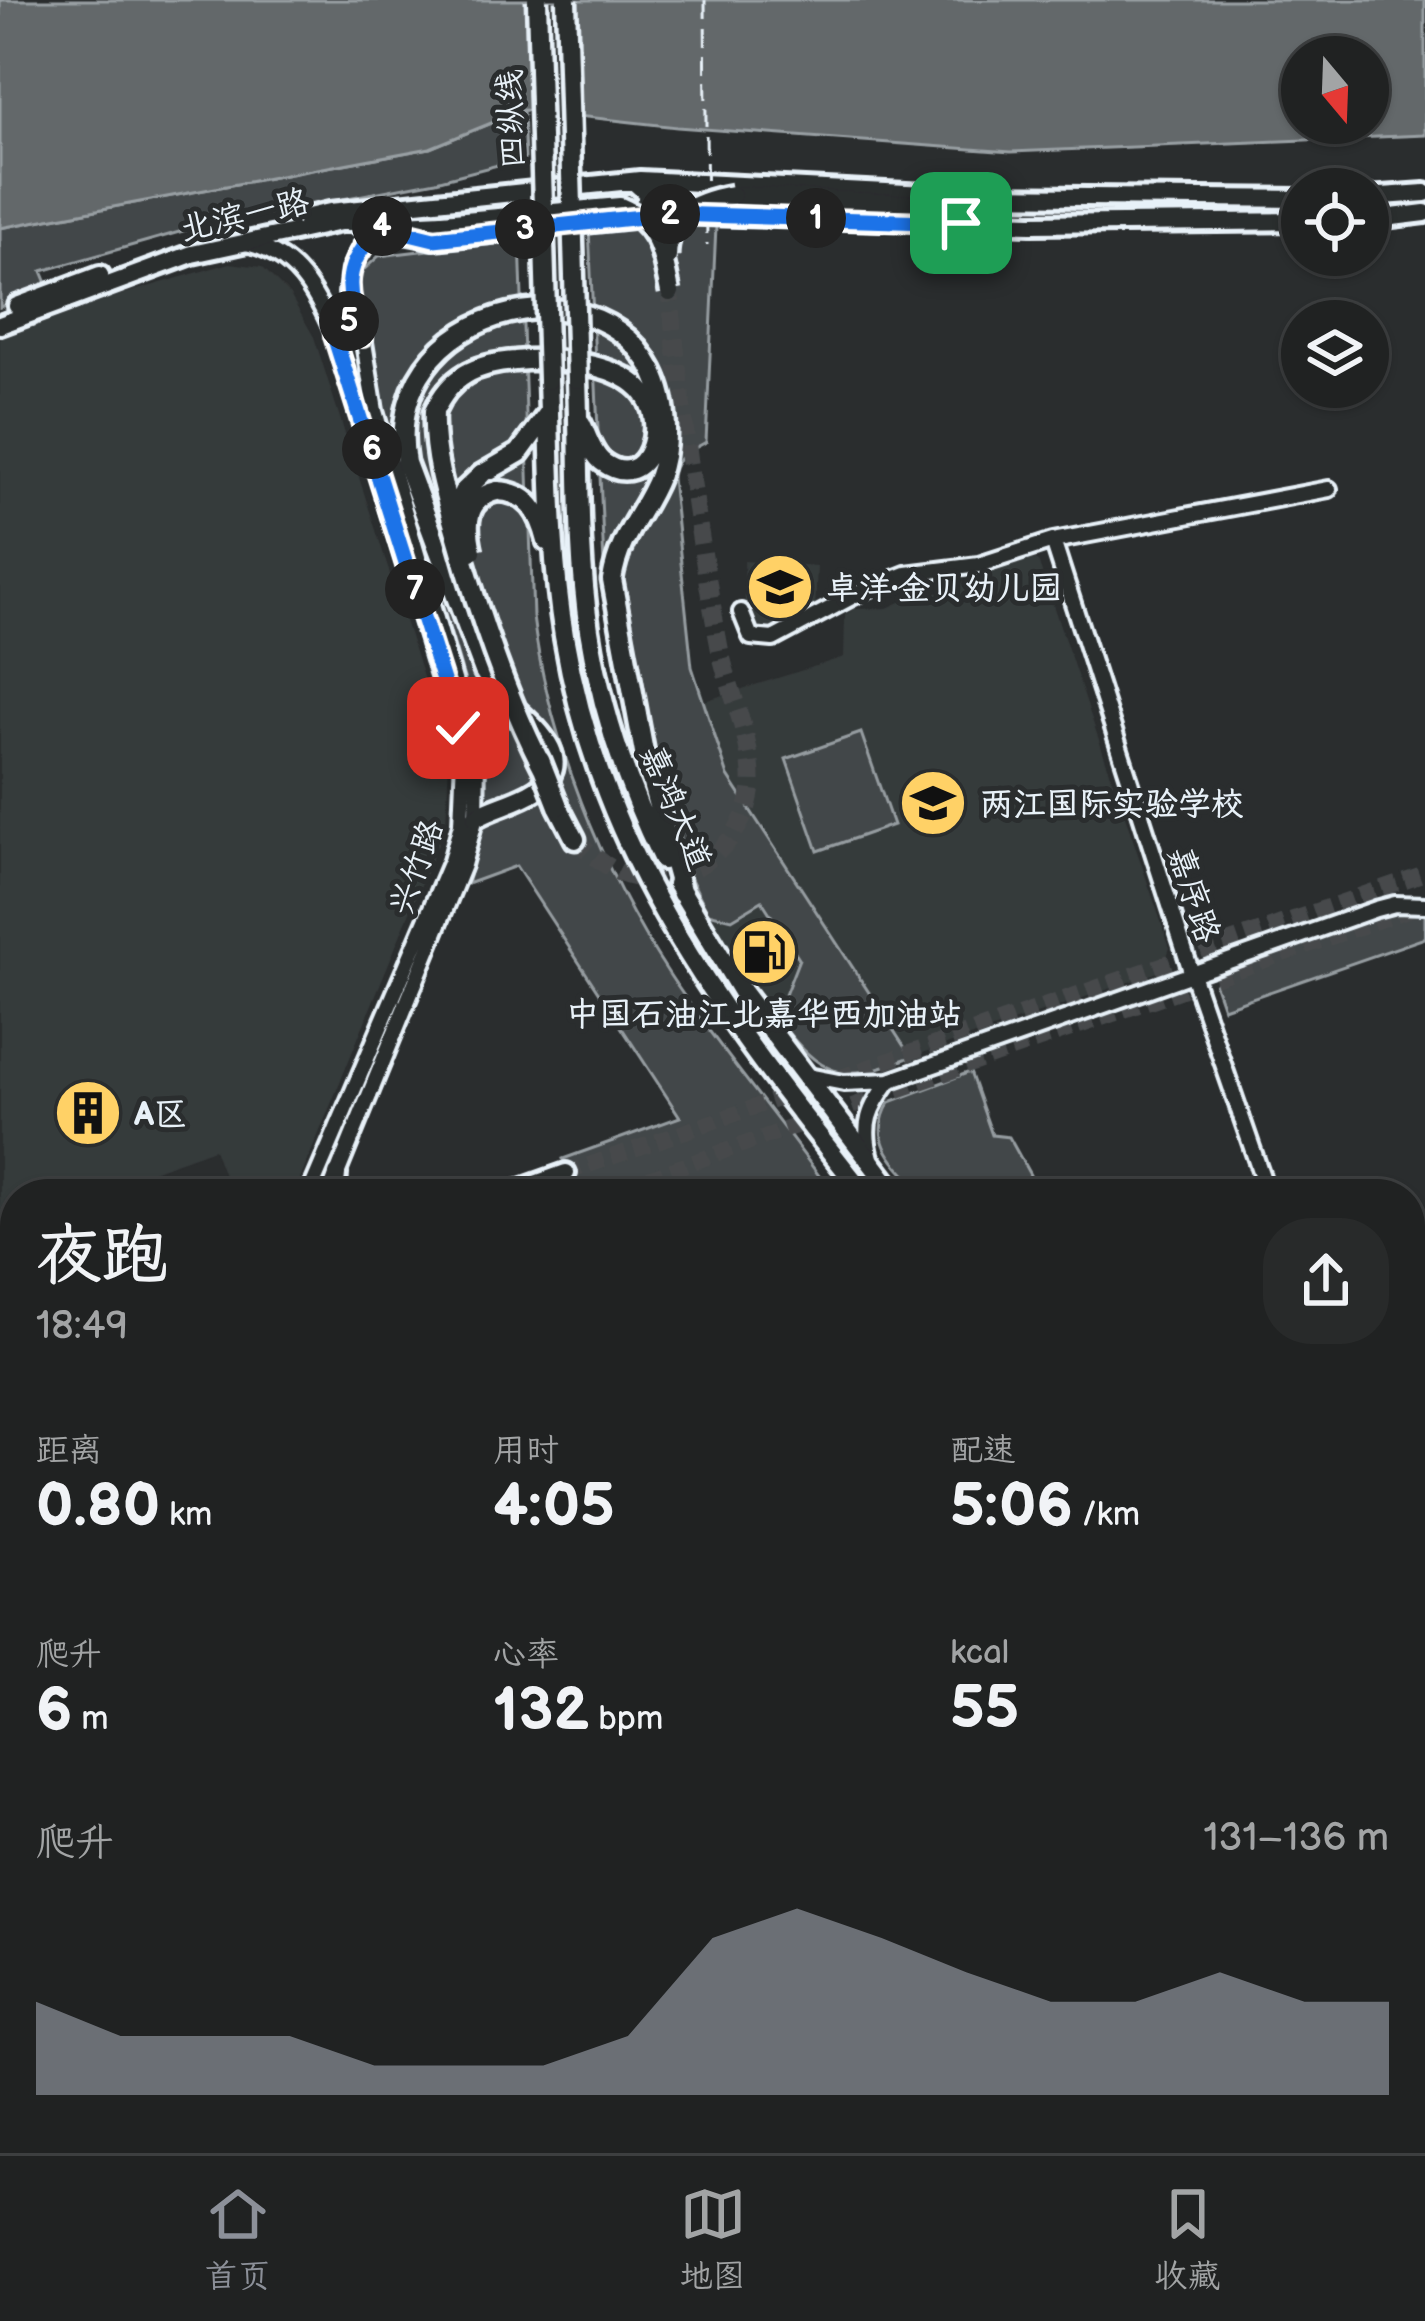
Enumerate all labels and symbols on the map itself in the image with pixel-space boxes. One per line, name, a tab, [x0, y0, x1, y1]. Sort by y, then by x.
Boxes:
north arrow	[1281, 36, 1389, 144]
street label: 四纵线	[490, 69, 534, 169]
pin	[910, 172, 1012, 274]
street label: 北滨一路	[176, 182, 313, 250]
pin: 2	[640, 184, 700, 244]
pin: 1	[786, 188, 846, 248]
pin: 4	[352, 196, 412, 256]
pin: 3	[495, 199, 555, 259]
pin: 5	[319, 291, 379, 351]
pin: 6	[342, 419, 402, 479]
school or university icon: 卓洋·金贝幼儿园	[745, 552, 815, 622]
pin: 7	[385, 559, 445, 619]
place label: 卓洋·金贝幼儿园	[826, 569, 1062, 609]
pin	[407, 677, 509, 779]
street label: 嘉鸿大道	[631, 739, 719, 876]
school or university icon: 两江国际实验学校	[898, 768, 968, 838]
place label: 两江国际实验学校	[980, 785, 1244, 825]
street label: 兴竹路	[381, 814, 453, 921]
street label: 嘉序路	[1159, 841, 1227, 948]
fuel station icon: 中国石油江北嘉华西加油站	[729, 917, 799, 987]
place label: 中国石油江北嘉华西加油站	[566, 995, 962, 1035]
building icon: A区	[53, 1078, 123, 1148]
place label: A区	[133, 1095, 187, 1135]

